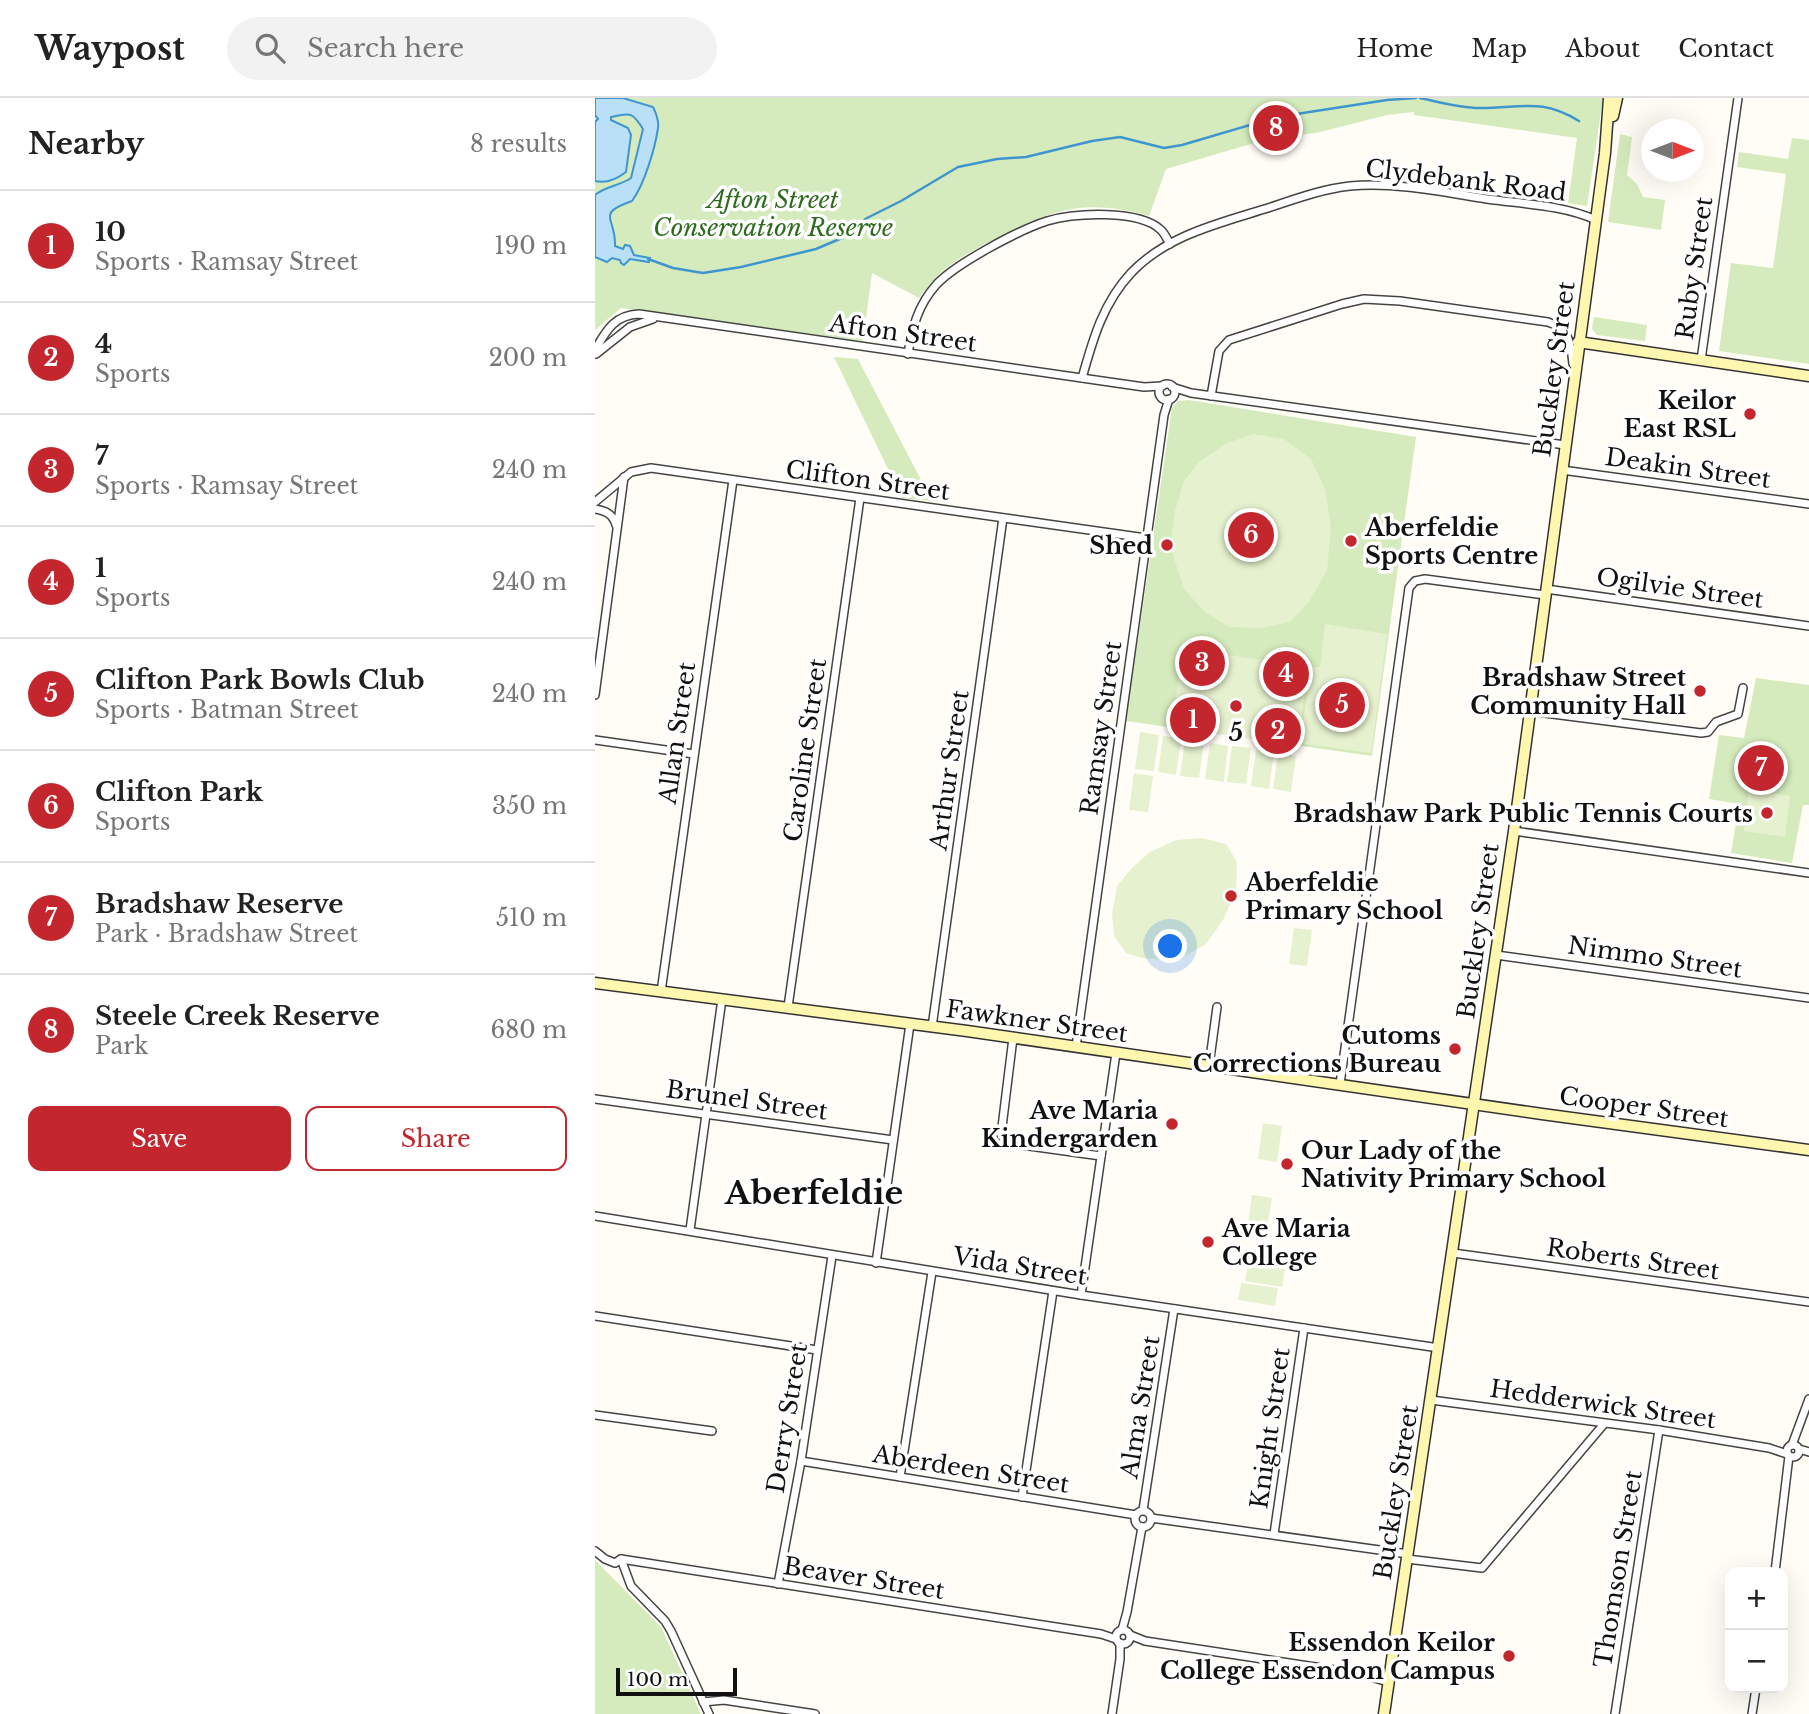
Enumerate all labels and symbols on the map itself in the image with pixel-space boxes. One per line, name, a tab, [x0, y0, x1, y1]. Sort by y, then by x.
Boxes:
pin: 8	[1253, 102, 1299, 154]
north arrow	[1641, 119, 1704, 182]
street label: Clydebank Road	[1364, 153, 1568, 207]
park label: Afton Street Conservation Reserve	[653, 185, 893, 242]
street label: Ruby Street	[1670, 195, 1718, 341]
street label: Buckley Street	[1527, 279, 1581, 459]
street label: Afton Street	[826, 308, 979, 358]
place label: Keilor East RSL	[1624, 386, 1736, 443]
marker: Keilor East RSL	[1742, 406, 1758, 422]
street label: Deakin Street	[1603, 442, 1773, 494]
street label: Clifton Street	[784, 454, 952, 506]
pin: 6	[1228, 509, 1274, 561]
place label: Aberfeldie Sports Centre	[1364, 513, 1538, 570]
place label: Shed	[1089, 531, 1153, 560]
marker: Aberfeldie Sports Centre	[1343, 533, 1359, 549]
marker: Shed	[1159, 537, 1175, 553]
street label: Ogilvie Street	[1595, 562, 1765, 614]
pin: 3	[1179, 637, 1225, 689]
street label: Ramsay Street	[1074, 639, 1128, 817]
pin: 4	[1263, 648, 1309, 700]
street label: Caroline Street	[778, 656, 832, 844]
street label: Allan Street	[653, 660, 701, 807]
place label: Bradshaw Street Community Hall	[1470, 663, 1687, 720]
pin: 5	[1319, 679, 1365, 731]
marker: Bradshaw Street Community Hall	[1692, 683, 1708, 699]
street label: Arthur Street	[923, 688, 975, 853]
pin: 1	[1170, 694, 1216, 746]
marker: 5	[1228, 698, 1244, 714]
pin: 2	[1255, 705, 1301, 757]
place label: 5	[1229, 718, 1243, 747]
pin: 7	[1738, 742, 1784, 794]
place label: Bradshaw Park Public Tennis Courts	[1293, 799, 1753, 828]
marker: Bradshaw Park Public Tennis Courts	[1759, 805, 1775, 821]
street label: Buckley Street	[1451, 841, 1505, 1021]
place label: Aberfeldie Primary School	[1244, 868, 1444, 925]
marker: Aberfeldie Primary School	[1223, 888, 1239, 904]
your location	[1153, 929, 1187, 963]
street label: Nimmo Street	[1566, 930, 1744, 984]
street label: Fawkner Street	[944, 994, 1130, 1048]
place label: Cutoms Corrections Bureau	[1193, 1021, 1441, 1078]
marker: Cutoms Corrections Bureau	[1447, 1041, 1463, 1057]
street label: Brunel Street	[664, 1074, 830, 1126]
street label: Cooper Street	[1558, 1081, 1730, 1133]
place label: Ave Maria Kindergarden	[981, 1096, 1159, 1153]
marker: Ave Maria Kindergarden	[1164, 1116, 1180, 1132]
place label: Our Lady of the Nativity Primary School	[1301, 1136, 1607, 1193]
marker: Our Lady of the Nativity Primary School	[1279, 1156, 1295, 1172]
district label: Aberfeldie	[724, 1173, 903, 1213]
place label: Ave Maria College	[1221, 1214, 1351, 1271]
street label: Roberts Street	[1545, 1233, 1721, 1285]
marker: Ave Maria College	[1200, 1234, 1216, 1250]
street label: Vida Street	[950, 1241, 1089, 1291]
street label: Alma Street	[1114, 1334, 1166, 1481]
street label: Derry Street	[761, 1341, 813, 1495]
street label: Knight Street	[1244, 1346, 1296, 1510]
street label: Hedderwick Street	[1488, 1374, 1718, 1434]
street label: Buckley Street	[1368, 1402, 1424, 1582]
street label: Aberdeen Street	[870, 1439, 1071, 1499]
street label: Thomson Street	[1588, 1468, 1648, 1670]
street label: Beaver Street	[781, 1551, 947, 1605]
place label: Essendon Keilor College Essendon Campus	[1160, 1628, 1495, 1685]
marker: Essendon Keilor College Essendon Campus	[1501, 1648, 1517, 1664]
scale bar	[616, 1665, 737, 1697]

